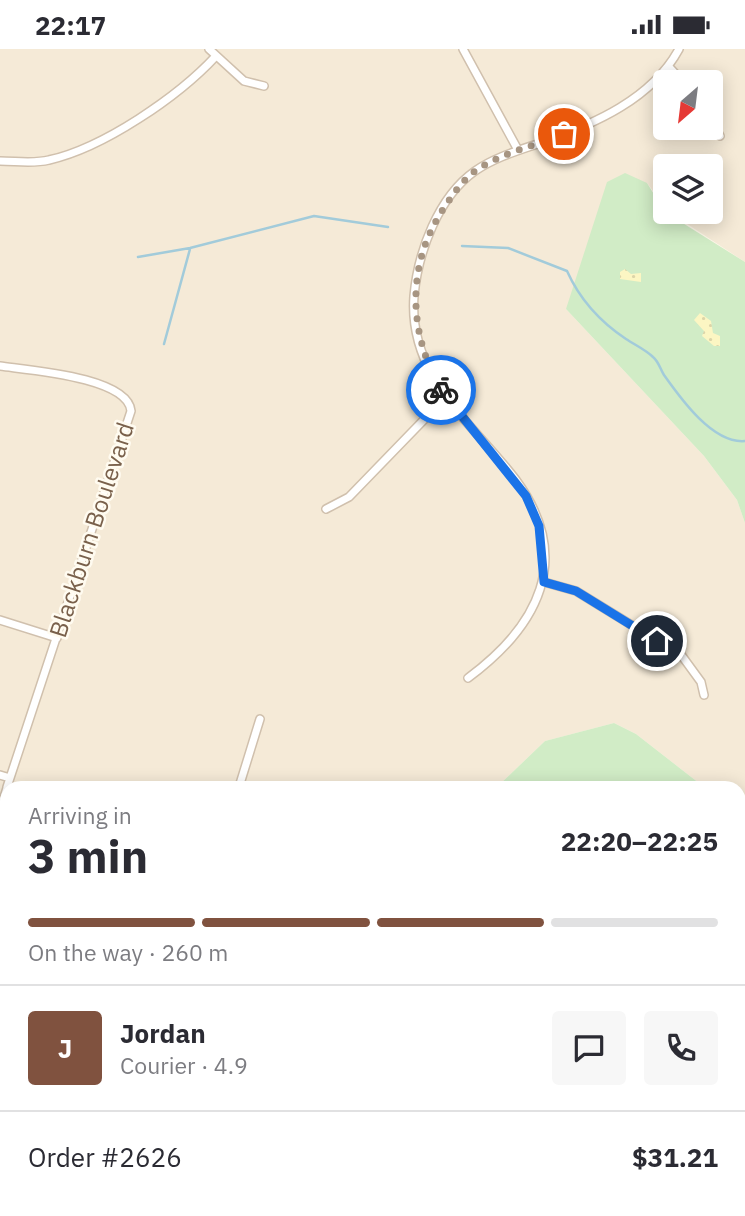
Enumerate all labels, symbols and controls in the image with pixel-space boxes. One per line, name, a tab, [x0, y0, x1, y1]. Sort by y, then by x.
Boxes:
text: 22:17	[35, 8, 106, 42]
north arrow	[653, 70, 723, 140]
map controls	[653, 70, 723, 224]
pin	[534, 104, 594, 164]
icon: bag	[545, 115, 583, 153]
button: layers	[653, 154, 723, 224]
courier	[406, 355, 476, 425]
icon: bike	[422, 371, 460, 409]
street label: Blackburn Boulevard	[41, 418, 141, 641]
pin	[627, 611, 687, 671]
icon: home	[638, 622, 676, 660]
text: Arriving in	[28, 800, 132, 830]
text: 22:20–22:25	[561, 824, 718, 858]
text: 3 min	[28, 826, 148, 886]
text: On the way · 260 m	[28, 937, 228, 967]
button: chat	[552, 1011, 626, 1085]
button: phone	[644, 1011, 718, 1085]
text: Jordan	[120, 1016, 206, 1050]
text: J	[58, 1031, 72, 1065]
text: Courier · 4.9	[120, 1050, 248, 1080]
text: Order #2626	[28, 1140, 182, 1174]
text: $31.21	[632, 1140, 718, 1174]

